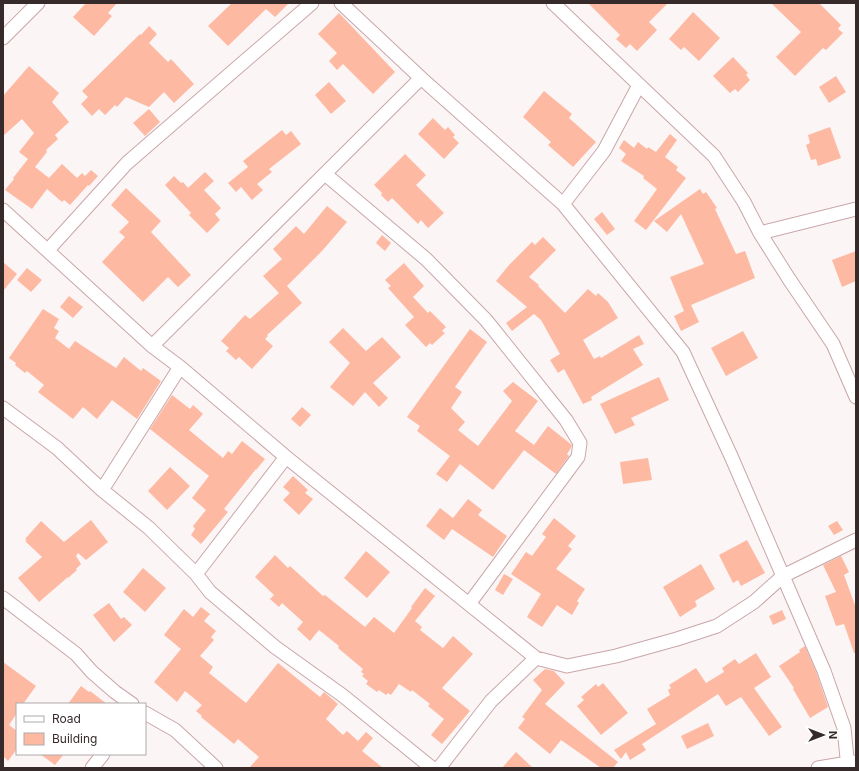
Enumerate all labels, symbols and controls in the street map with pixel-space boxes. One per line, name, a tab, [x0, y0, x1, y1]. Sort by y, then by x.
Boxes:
legend	[16, 703, 146, 755]
text: Road	[52, 711, 81, 726]
north arrow	[803, 715, 843, 755]
text: Building	[52, 731, 97, 746]
text: N	[826, 731, 840, 739]

